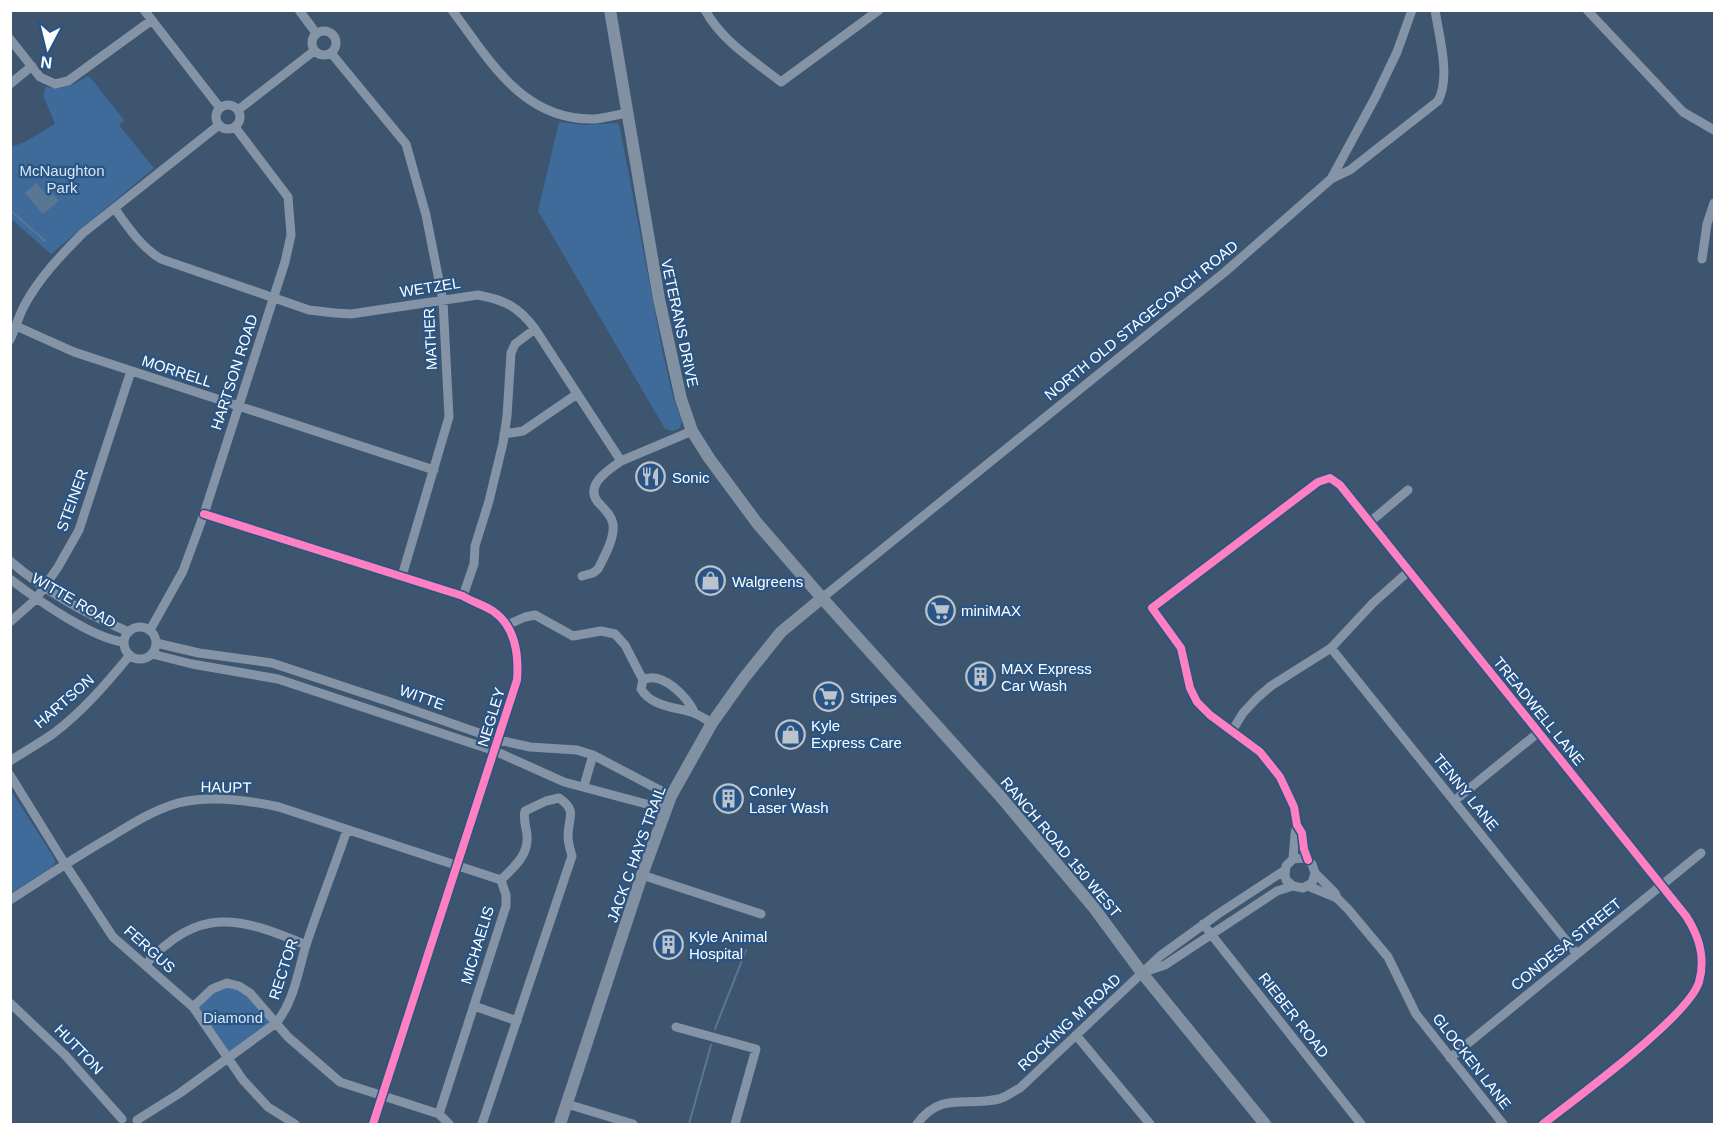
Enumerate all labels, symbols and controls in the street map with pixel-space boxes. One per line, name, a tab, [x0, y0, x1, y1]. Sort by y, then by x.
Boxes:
north arrow	[18, 18, 78, 78]
text: N	[39, 53, 53, 72]
park label: McNaughton Park	[19, 162, 105, 196]
street label: NORTH OLD STAGECOACH ROAD	[1041, 237, 1241, 403]
street label: VETERANS DRIVE	[658, 257, 702, 389]
street label: WETZEL	[399, 274, 461, 300]
street label: MATHER	[420, 307, 440, 371]
street label: HARTSON ROAD	[207, 312, 261, 432]
street label: MORRELL	[140, 352, 214, 390]
restaurant icon: Sonic	[635, 461, 667, 493]
street label: STEINER	[53, 466, 91, 533]
place label: Sonic	[672, 469, 710, 486]
shop icon: Walgreens	[695, 565, 727, 597]
street label: WITTE ROAD	[29, 569, 119, 631]
place label: Walgreens	[732, 573, 803, 590]
supermarket icon: miniMAX	[924, 594, 956, 626]
place label: miniMAX	[961, 602, 1021, 619]
street label: TREADWELL LANE	[1490, 653, 1588, 769]
place label: MAX Express Car Wash	[1001, 660, 1092, 694]
building icon: MAX Express Car Wash	[964, 661, 996, 693]
street label: HARTSON	[31, 671, 97, 731]
street label: WITTE	[397, 681, 447, 713]
supermarket icon: Stripes	[813, 681, 845, 713]
street label: NEGLEY	[474, 685, 508, 749]
place label: Stripes	[850, 689, 897, 706]
place label: Kyle Express Care	[811, 717, 902, 751]
shop icon: Kyle Express Care	[774, 718, 806, 750]
street label: TENNY LANE	[1430, 750, 1502, 834]
street label: RANCH ROAD 150 WEST	[997, 774, 1125, 920]
street label: HAUPT	[200, 778, 252, 796]
place label: Conley Laser Wash	[749, 782, 828, 816]
building icon: Conley Laser Wash	[712, 783, 744, 815]
street label: JACK C HAYS TRAIL	[603, 784, 669, 924]
street label: CONDESA STREET	[1508, 894, 1624, 994]
street label: MICHAELIS	[457, 904, 497, 986]
street label: FERGUS	[121, 922, 179, 976]
place label: Kyle Animal Hospital	[689, 928, 767, 962]
building icon: Kyle Animal Hospital	[652, 929, 684, 961]
street label: RECTOR	[265, 936, 301, 1002]
street label: RIEBER ROAD	[1255, 969, 1333, 1061]
street label: ROCKING M ROAD	[1014, 970, 1124, 1074]
park label: Diamond	[203, 1009, 263, 1026]
street label: GLOCKEN LANE	[1429, 1010, 1515, 1112]
street label: HUTTON	[51, 1021, 107, 1077]

